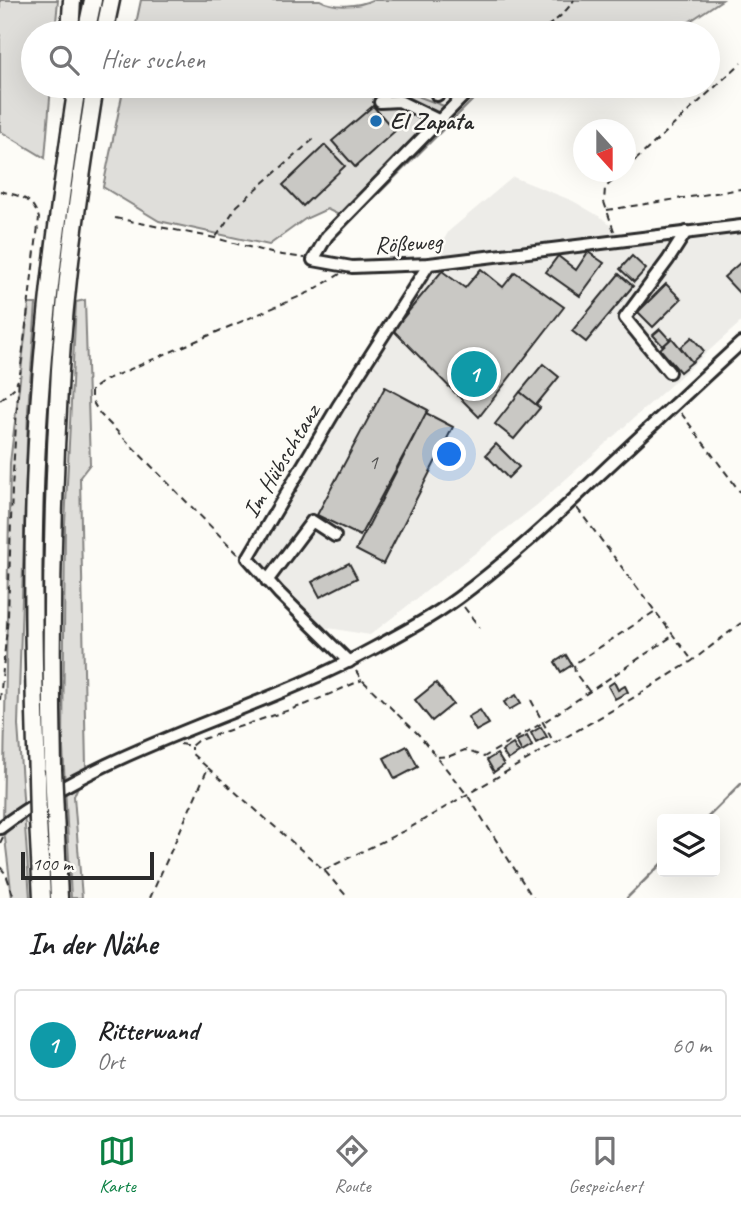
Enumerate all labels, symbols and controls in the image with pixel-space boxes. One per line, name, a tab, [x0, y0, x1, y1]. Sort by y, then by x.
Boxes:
search box	[21, 21, 720, 98]
icon: search	[45, 41, 83, 79]
text: Hier suchen	[101, 43, 205, 76]
place label: El Zapata	[390, 106, 475, 136]
marker: El Zapata	[368, 113, 384, 129]
north arrow	[573, 119, 636, 182]
street label: Rößeweg	[373, 226, 445, 260]
pin: 1	[451, 348, 497, 400]
street label: Im Hübschtanz	[236, 397, 328, 523]
your location	[432, 437, 466, 471]
house number: 1	[368, 449, 379, 475]
map controls	[657, 814, 720, 877]
button: layers	[657, 814, 720, 877]
scale bar	[21, 849, 154, 881]
text: 100 m	[32, 852, 73, 876]
text: In der Nähe	[28, 925, 157, 963]
text: Ritterwand	[97, 1014, 198, 1047]
text: 1	[48, 1031, 58, 1060]
text: 60 m	[672, 1031, 711, 1060]
text: Ort	[97, 1047, 124, 1076]
tab: Karte	[98, 1132, 136, 1198]
tab: Route	[333, 1132, 371, 1198]
tab: Gespeichert	[568, 1132, 642, 1198]

